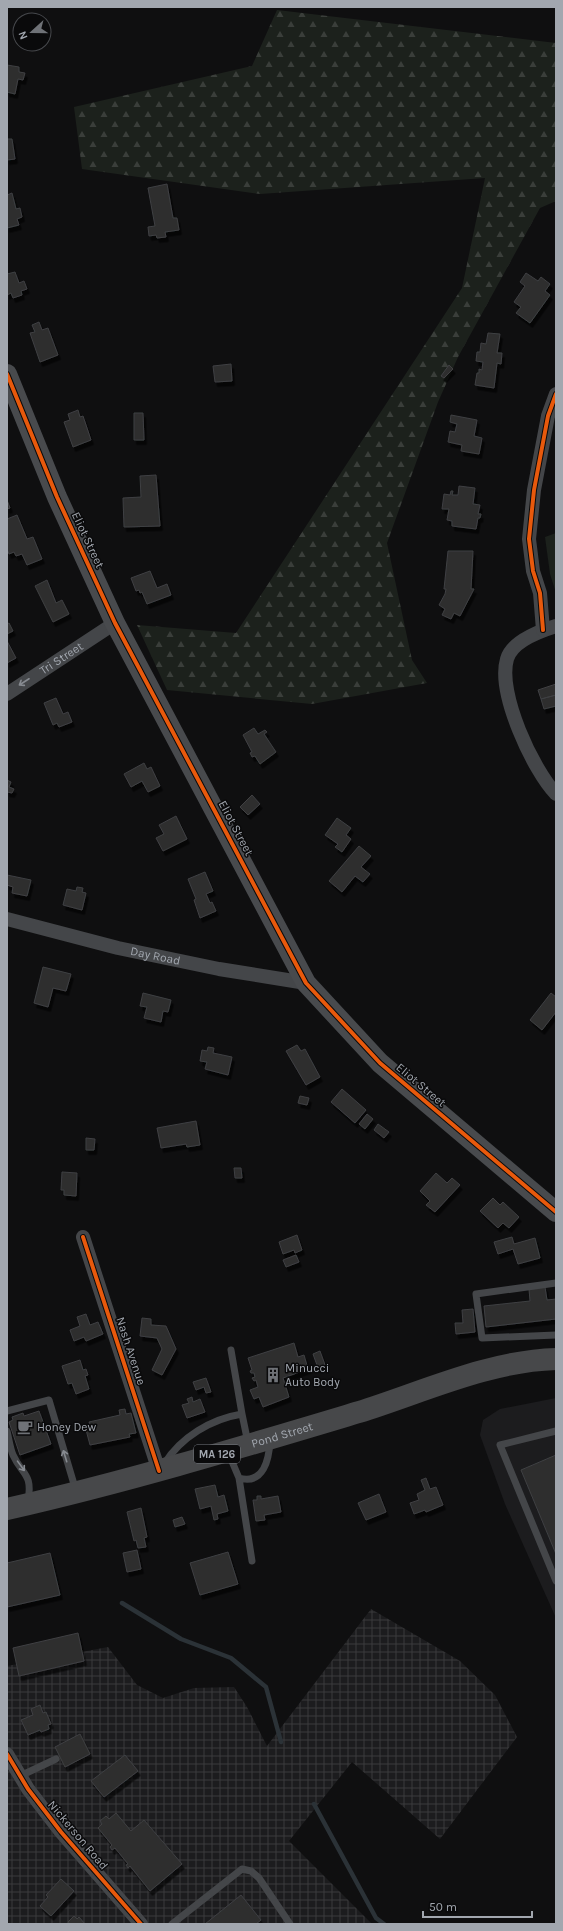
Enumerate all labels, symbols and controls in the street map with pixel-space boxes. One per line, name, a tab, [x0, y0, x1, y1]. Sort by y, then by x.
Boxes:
north arrow	[12, 12, 52, 52]
text: N	[16, 29, 31, 41]
street label: Eliot Street	[69, 510, 107, 571]
street label: Tri Street	[37, 639, 86, 678]
one-way arrow	[18, 678, 29, 686]
street label: Eliot Street	[216, 798, 257, 858]
street label: Day Road	[129, 944, 182, 968]
street label: Eliot Street	[393, 1060, 449, 1110]
street label: Nash Avenue	[113, 1315, 149, 1387]
place label: Minucci Auto Body	[285, 1361, 340, 1389]
building icon: Minucci Auto Body	[264, 1366, 282, 1384]
cafe icon: Honey Dew	[16, 1418, 34, 1436]
street label: Pond Street	[250, 1419, 315, 1451]
place label: Honey Dew	[37, 1420, 97, 1434]
road number: MA 126	[194, 1445, 240, 1463]
one-way arrow	[61, 1449, 68, 1462]
one-way arrow	[17, 1461, 25, 1472]
street label: Nickerson Road	[45, 1798, 111, 1872]
scale bar	[423, 1893, 532, 1919]
text: 50 m	[429, 1900, 457, 1914]

